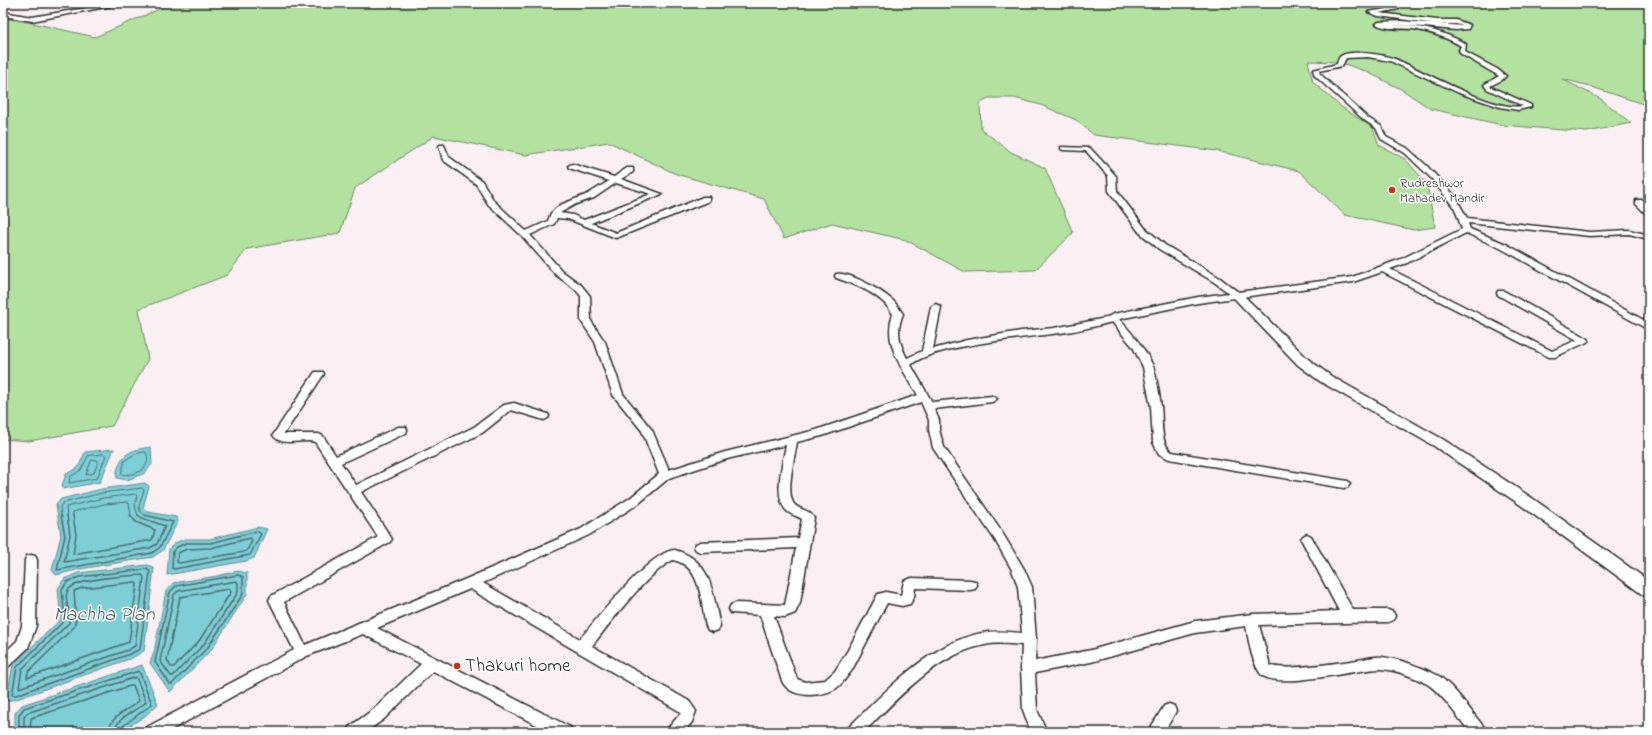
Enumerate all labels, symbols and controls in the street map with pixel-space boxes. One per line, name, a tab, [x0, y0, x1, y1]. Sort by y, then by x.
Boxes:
place label: Rudreshwor Mahadev Mandir	[1400, 174, 1485, 208]
marker: Rudreshwor Mahadev Mandir	[1387, 185, 1397, 195]
water label: Machha Plan	[53, 601, 156, 630]
place label: Thakuri home	[465, 653, 571, 680]
marker: Thakuri home	[452, 661, 462, 671]

